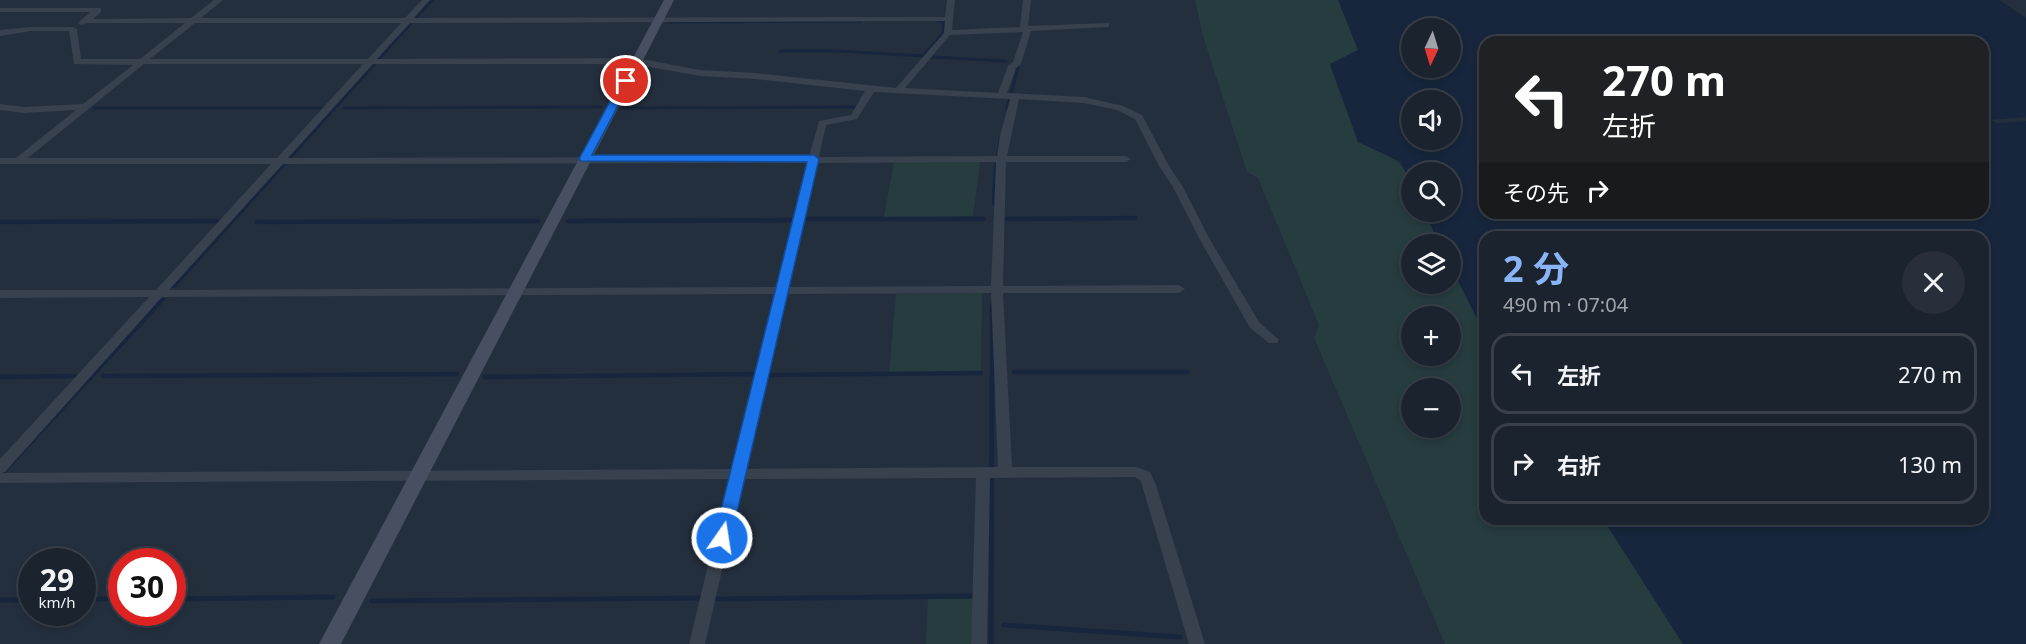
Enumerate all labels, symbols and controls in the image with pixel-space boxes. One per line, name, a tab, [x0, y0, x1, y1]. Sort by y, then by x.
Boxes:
north arrow	[1401, 18, 1461, 78]
map controls	[1401, 18, 1461, 438]
text: 270 m	[1602, 51, 1726, 108]
pin	[600, 55, 651, 106]
icon: left	[1503, 60, 1581, 138]
icon: arrive	[609, 64, 642, 97]
button: sound	[1401, 90, 1461, 150]
text: 左折	[1602, 107, 1656, 144]
button: search	[1401, 162, 1461, 222]
icon: right	[1581, 174, 1614, 207]
text: その先	[1503, 177, 1569, 207]
button: layers	[1401, 234, 1461, 294]
text: 2 分	[1503, 244, 1569, 293]
button: close	[1902, 251, 1965, 314]
text: 490 m · 07:04	[1503, 291, 1628, 318]
button: +	[1401, 306, 1461, 366]
icon: left	[1506, 357, 1539, 390]
text: 270 m	[1898, 359, 1962, 389]
text: 左折	[1557, 360, 1601, 390]
button: −	[1401, 378, 1461, 438]
icon: right	[1506, 447, 1539, 480]
text: 130 m	[1898, 449, 1962, 479]
text: 右折	[1557, 450, 1601, 480]
position arrow	[690, 506, 754, 570]
speed limit sign: 30	[108, 548, 186, 626]
text: 29	[40, 559, 74, 600]
text: km/h	[39, 592, 75, 612]

